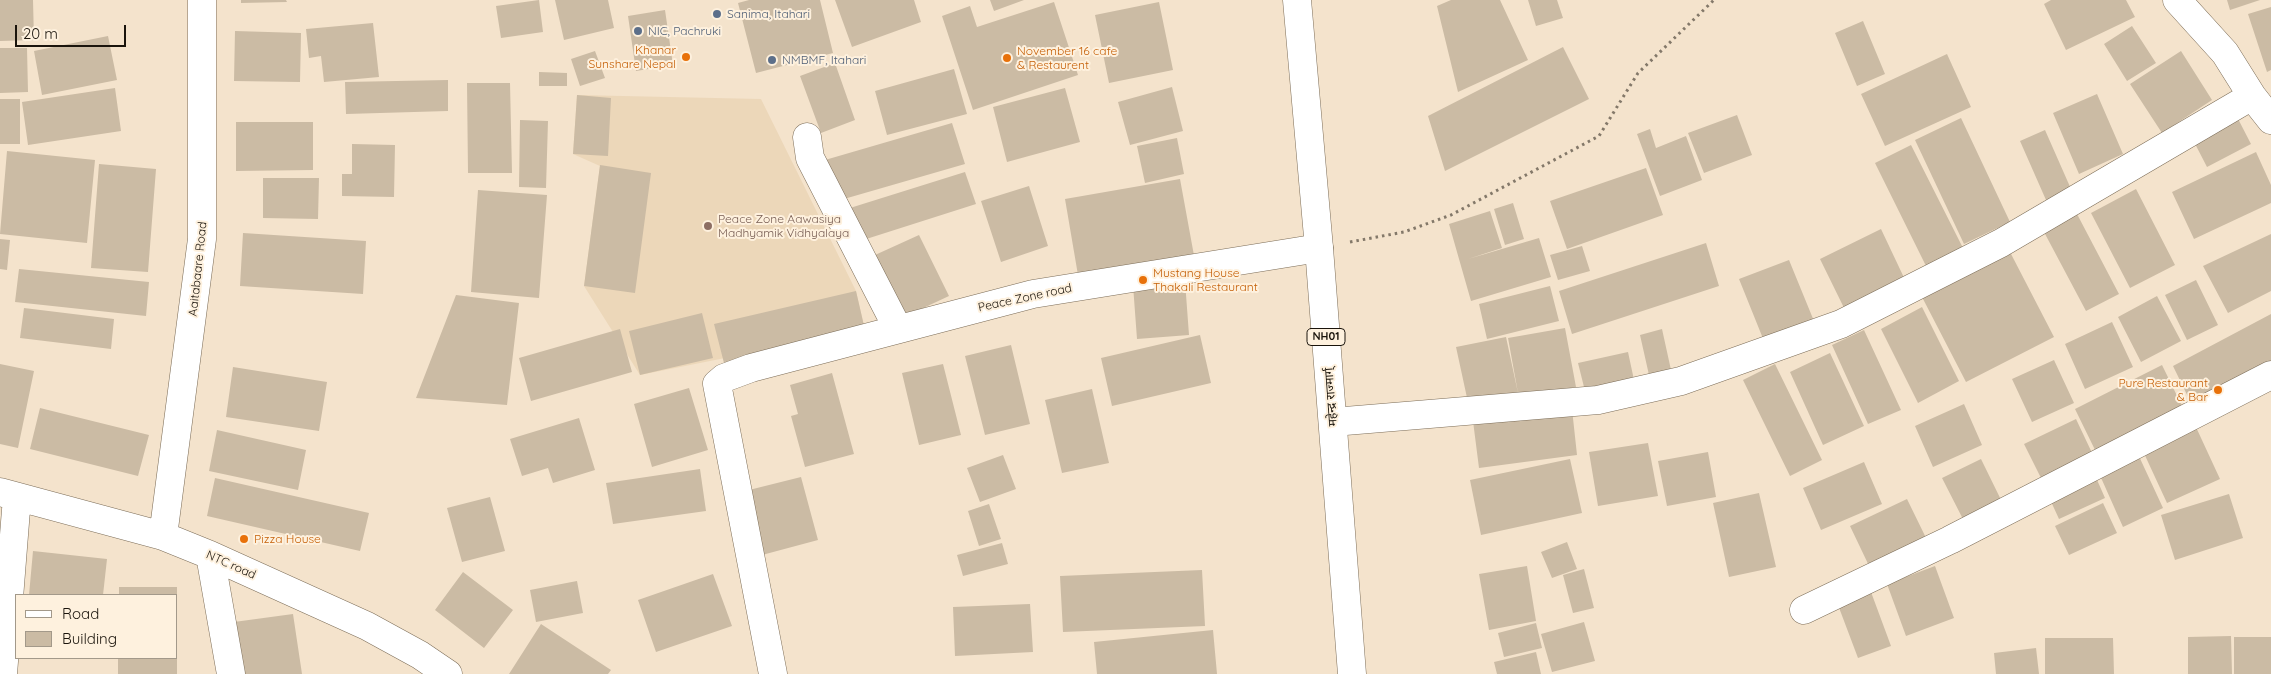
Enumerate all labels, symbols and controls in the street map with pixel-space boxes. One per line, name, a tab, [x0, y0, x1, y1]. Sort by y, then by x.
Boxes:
place label: Sanima, Itahari	[727, 7, 810, 21]
marker: Sanima, Itahari	[711, 8, 723, 20]
scale bar	[18, 15, 129, 47]
text: 20 m	[23, 24, 58, 43]
place label: NIC, Pachruki	[648, 24, 721, 38]
marker: NIC, Pachruki	[632, 25, 644, 37]
place label: Khanar Sunshare Nepal	[589, 43, 676, 71]
place label: November 16 cafe & Restaurent	[1017, 44, 1117, 72]
marker: Khanar Sunshare Nepal	[680, 51, 692, 63]
marker: November 16 cafe & Restaurent	[1001, 52, 1013, 64]
place label: NMBMF, Itahari	[782, 53, 866, 67]
marker: NMBMF, Itahari	[766, 54, 778, 66]
place label: Peace Zone Aawasiya Madhyamik Vidhyalaya	[718, 212, 849, 240]
marker: Peace Zone Aawasiya Madhyamik Vidhyalaya	[702, 220, 714, 232]
street label: Aaitabaare Road	[186, 221, 210, 317]
place label: Mustang House Thakali Restaurant	[1153, 266, 1258, 294]
marker: Mustang House Thakali Restaurant	[1137, 274, 1149, 286]
street label: Peace Zone road	[977, 281, 1073, 315]
road number: NH01	[1307, 328, 1345, 346]
street label: महेन्द्र राज्मार्ग्	[1322, 367, 1340, 427]
place label: Pure Restaurant & Bar	[2118, 376, 2208, 404]
marker: Pure Restaurant & Bar	[2212, 384, 2224, 396]
place label: Pizza House	[254, 532, 321, 546]
marker: Pizza House	[238, 533, 250, 545]
street label: NTC road	[204, 548, 258, 582]
legend	[15, 594, 178, 659]
text: Road	[62, 604, 99, 623]
text: Building	[62, 629, 117, 648]

